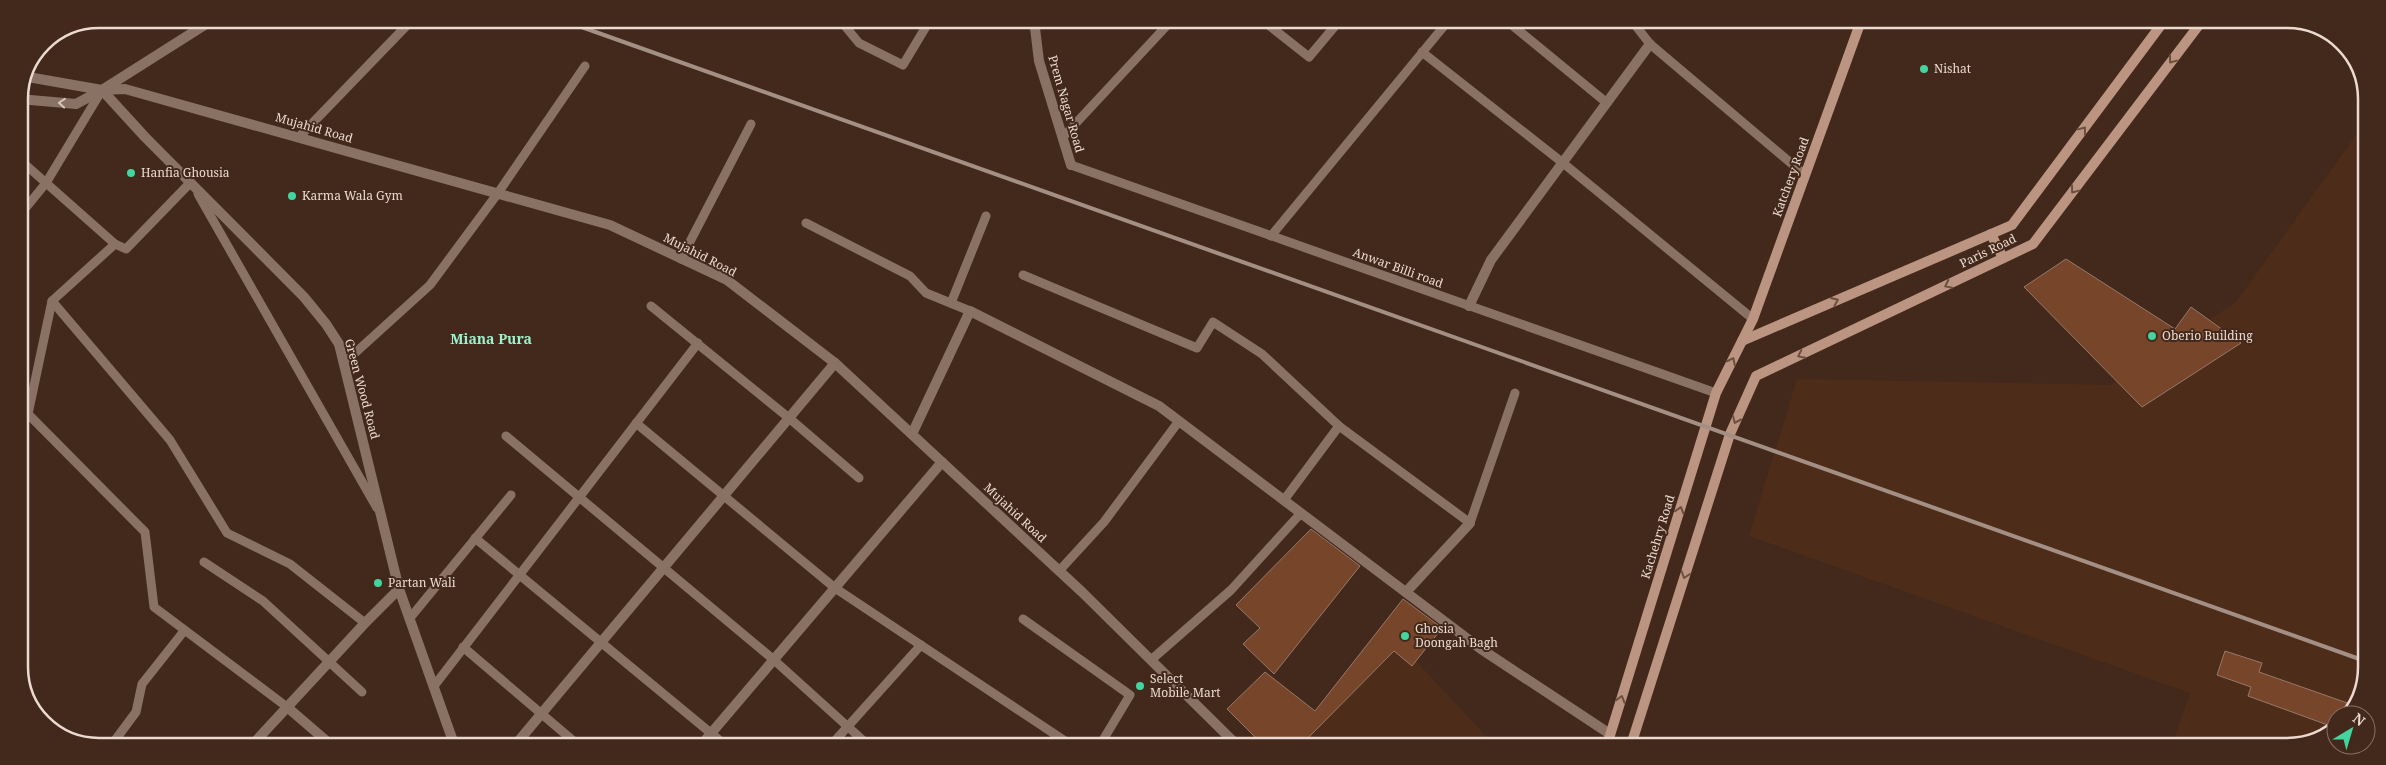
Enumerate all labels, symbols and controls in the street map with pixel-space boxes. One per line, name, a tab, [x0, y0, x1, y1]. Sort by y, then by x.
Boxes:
street label: Prem Nagar Road	[1044, 53, 1089, 155]
one-way arrow	[2169, 54, 2178, 64]
place label: Nishat	[1934, 60, 1971, 77]
marker: Nishat	[1918, 63, 1930, 75]
one-way arrow	[58, 98, 66, 109]
street label: Mujahid Road	[273, 108, 356, 147]
one-way arrow	[2077, 126, 2086, 136]
street label: Katchery Road	[1768, 134, 1813, 219]
place label: Hanfia Ghousia	[141, 164, 230, 181]
marker: Hanfia Ghousia	[125, 167, 137, 179]
one-way arrow	[2071, 184, 2080, 194]
place label: Karma Wala Gym	[302, 187, 403, 204]
marker: Karma Wala Gym	[286, 190, 298, 202]
street label: Mujahid Road	[661, 229, 740, 281]
street label: Paris Road	[1957, 229, 2019, 272]
street label: Anwar Billi road	[1351, 243, 1446, 292]
one-way arrow	[1944, 278, 1953, 288]
one-way arrow	[1830, 296, 1839, 307]
place label: Oberio Building	[2162, 327, 2253, 344]
district label: Miana Pura	[450, 329, 532, 348]
marker: Oberio Building	[2146, 330, 2158, 342]
street label: Green Wood Road	[341, 337, 384, 441]
one-way arrow	[1797, 348, 1806, 359]
one-way arrow	[1726, 357, 1736, 366]
one-way arrow	[1732, 415, 1742, 424]
street label: Mujahid Road	[980, 479, 1051, 547]
street label: Kachehry Road	[1637, 492, 1679, 581]
one-way arrow	[1674, 506, 1684, 515]
one-way arrow	[1681, 570, 1691, 578]
place label: Partan Wali	[388, 574, 456, 591]
marker: Partan Wali	[372, 577, 384, 589]
place label: Ghosia Doongah Bagh	[1415, 620, 1498, 651]
marker: Ghosia Doongah Bagh	[1399, 630, 1411, 642]
place label: Select Mobile Mart	[1150, 670, 1221, 701]
marker: Select Mobile Mart	[1134, 680, 1146, 692]
one-way arrow	[1616, 695, 1626, 703]
north arrow	[2326, 705, 2376, 755]
text: N	[2349, 708, 2370, 730]

